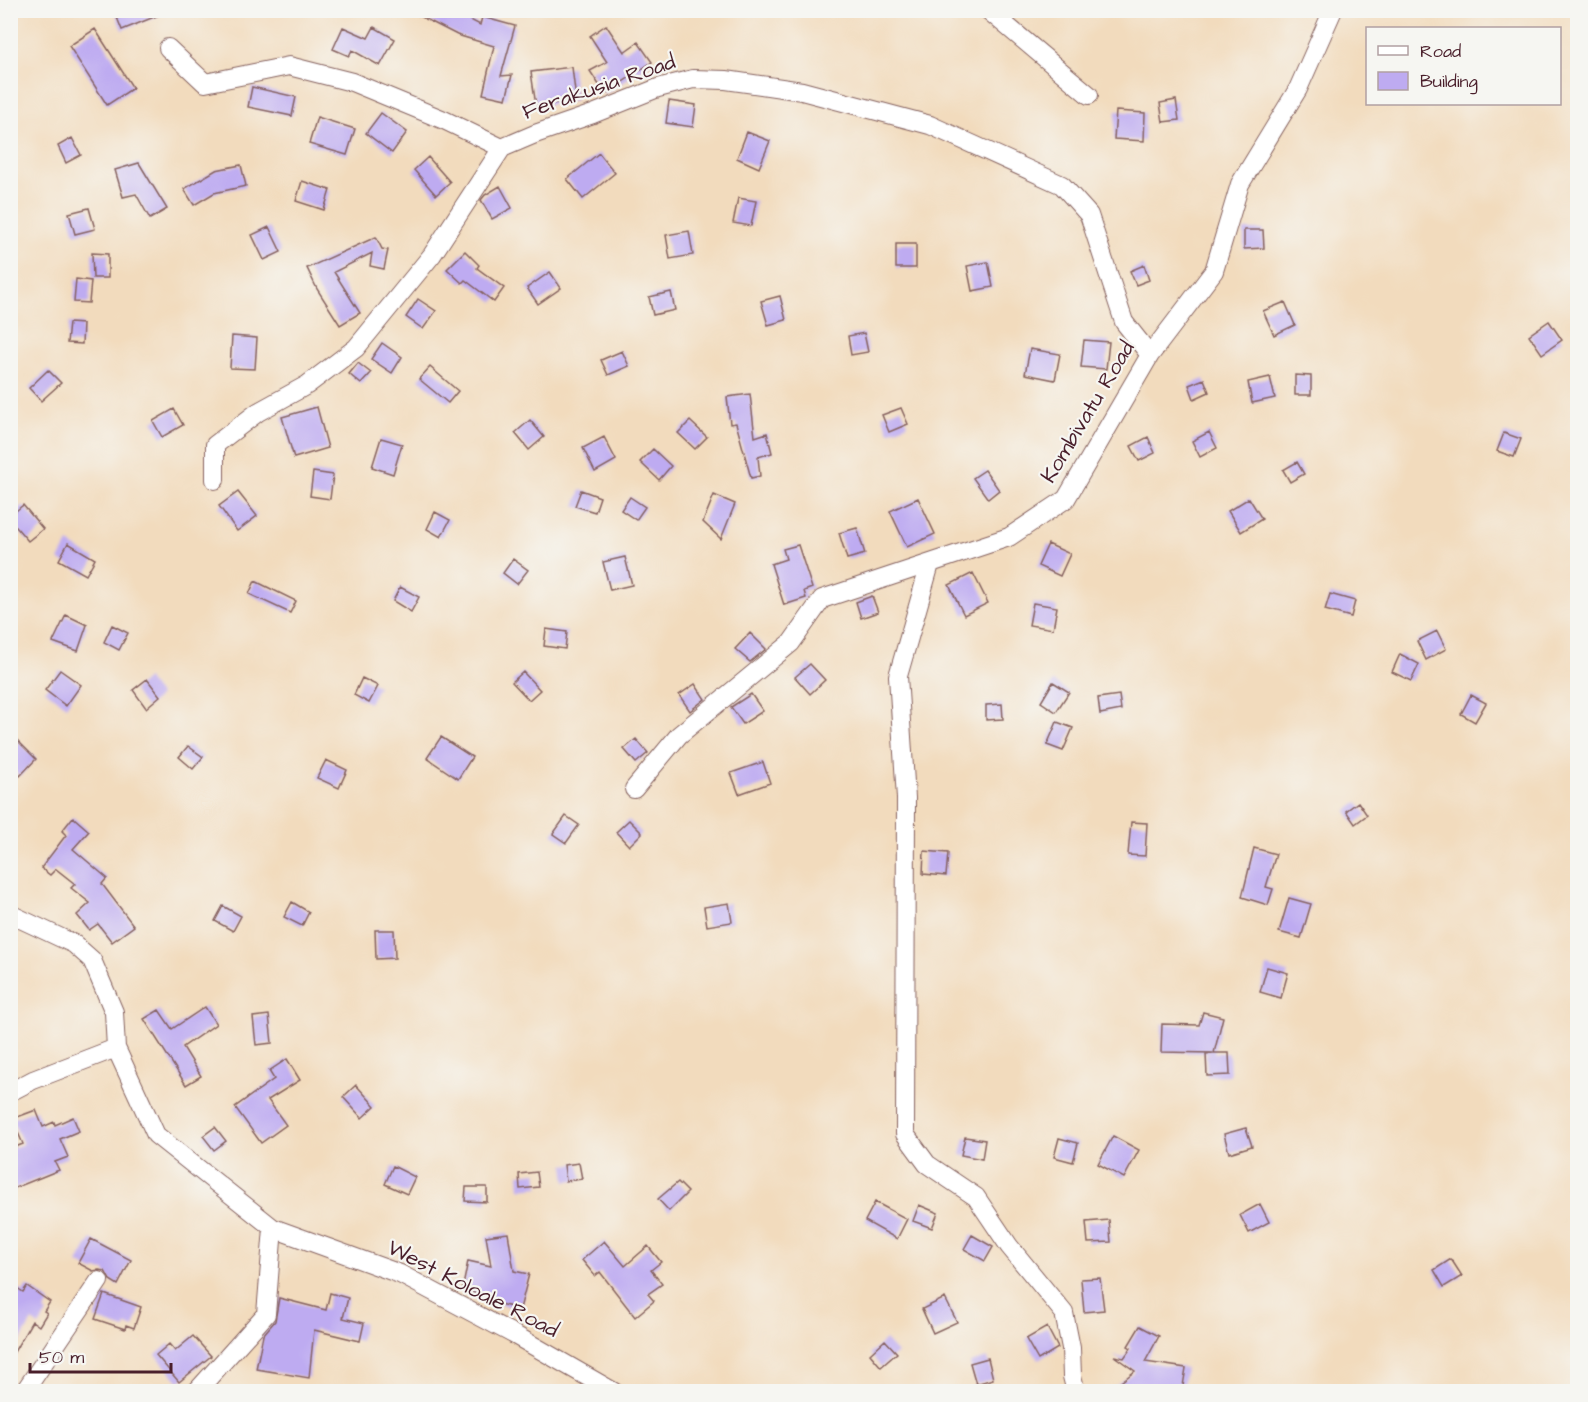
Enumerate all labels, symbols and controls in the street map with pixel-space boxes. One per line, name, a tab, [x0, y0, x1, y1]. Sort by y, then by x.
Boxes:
legend	[1366, 27, 1561, 105]
text: Road	[1420, 39, 1461, 64]
street label: Ferakusia Road	[518, 46, 680, 128]
text: Building	[1420, 69, 1478, 95]
street label: Kombivatu Road	[1033, 335, 1143, 489]
street label: West Koloale Road	[382, 1232, 564, 1346]
scale bar	[30, 1336, 171, 1374]
text: 50 m	[39, 1345, 84, 1370]

